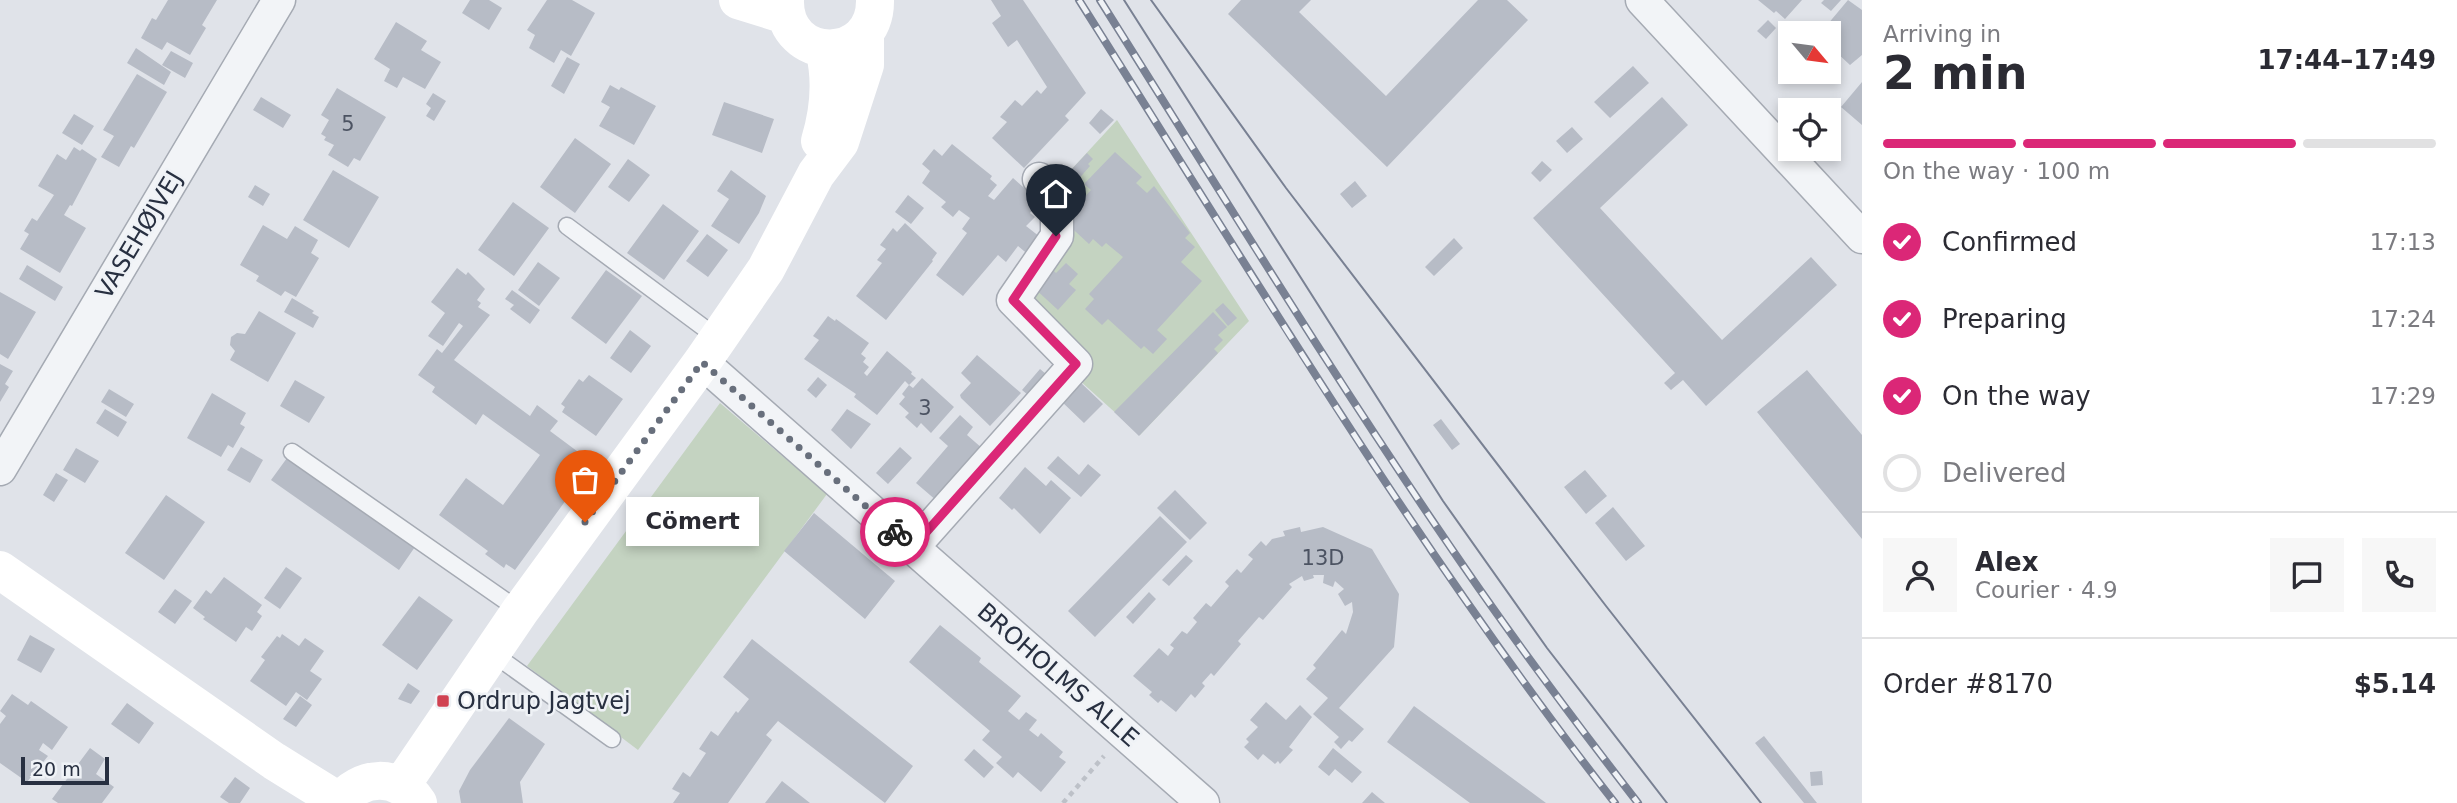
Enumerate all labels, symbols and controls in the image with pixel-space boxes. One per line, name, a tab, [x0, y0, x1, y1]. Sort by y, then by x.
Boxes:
north arrow	[1778, 21, 1841, 84]
map controls	[1778, 21, 1841, 161]
text: Arriving in	[1883, 21, 2001, 47]
text: 17:44–17:49	[2257, 45, 2436, 75]
text: 2 min	[1883, 46, 2027, 100]
button: locate	[1778, 98, 1841, 161]
house number: 5	[341, 112, 355, 136]
text: On the way · 100 m	[1883, 158, 2110, 184]
pin	[1026, 164, 1086, 236]
street label: VASEHØJVEJ	[90, 166, 188, 304]
icon: home	[1037, 175, 1075, 213]
icon: check	[1883, 223, 1921, 261]
text: Confirmed	[1942, 227, 2077, 257]
text: 17:13	[2370, 229, 2436, 255]
icon: check	[1883, 300, 1921, 338]
text: Preparing	[1942, 304, 2067, 334]
text: 17:24	[2370, 306, 2436, 332]
icon: check	[1883, 377, 1921, 415]
text: On the way	[1942, 381, 2091, 411]
text: 17:29	[2370, 383, 2436, 409]
house number: 3	[918, 396, 932, 420]
pin	[555, 450, 615, 522]
text: Delivered	[1942, 458, 2066, 488]
icon: bag	[566, 461, 604, 499]
courier	[860, 497, 930, 567]
callout: Cömert	[627, 498, 760, 546]
text: Cömert	[645, 508, 740, 534]
icon: bike	[876, 513, 914, 551]
button: person	[1883, 538, 1957, 612]
button: chat	[2270, 538, 2344, 612]
button: phone	[2362, 538, 2436, 612]
house number: 13D	[1302, 546, 1344, 570]
text: Alex	[1975, 547, 2038, 577]
text: Courier · 4.9	[1975, 577, 2118, 603]
street label: BROHOLMS ALLE	[972, 597, 1144, 753]
text: Order #8170	[1883, 669, 2053, 699]
text: $5.14	[2354, 669, 2436, 699]
place label: Ordrup Jagtvej	[457, 687, 631, 715]
marker: Ordrup Jagtvej	[435, 693, 451, 709]
scale bar	[21, 754, 108, 786]
text: 20 m	[32, 758, 81, 780]

